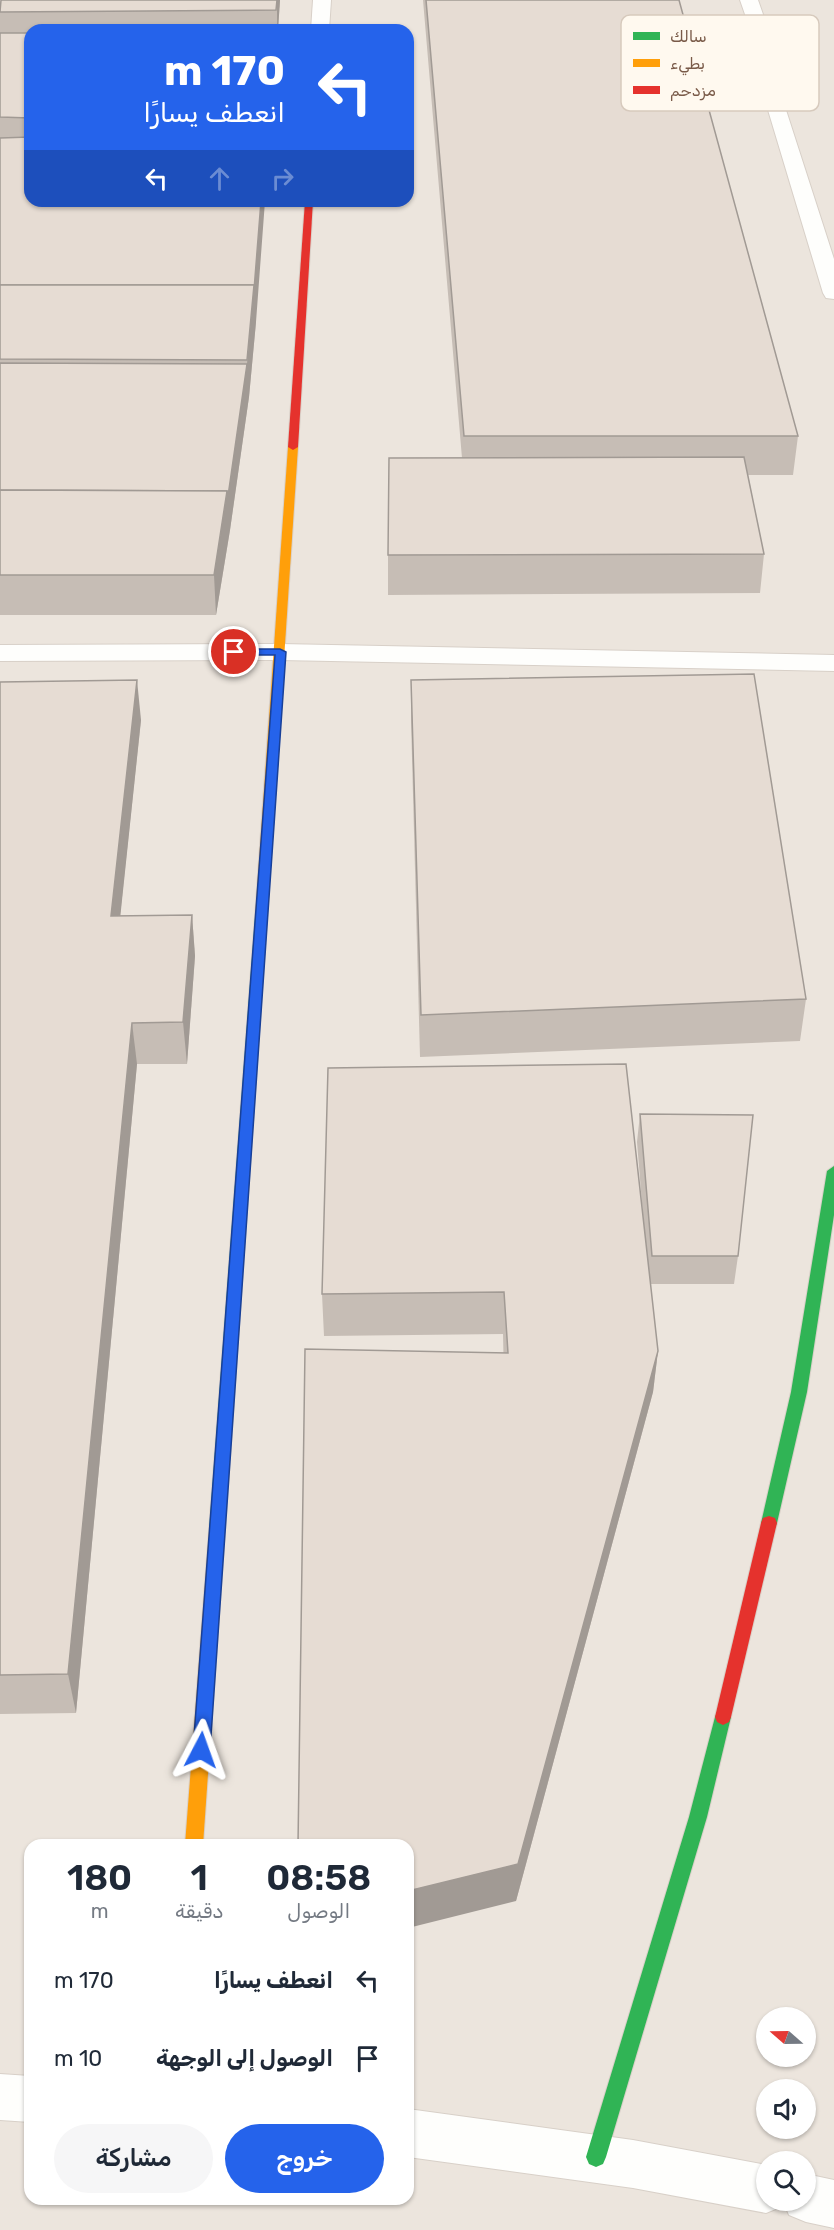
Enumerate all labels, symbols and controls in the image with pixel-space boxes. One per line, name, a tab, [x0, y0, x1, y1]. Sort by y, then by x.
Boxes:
legend	[621, 15, 819, 111]
text: سالك	[670, 27, 707, 46]
text: 170 m	[164, 46, 285, 96]
icon: left	[306, 48, 384, 126]
text: بطيء	[670, 54, 705, 76]
text: مزدحم	[670, 81, 716, 101]
text: انعطف يسارًا	[143, 97, 285, 129]
icon: left	[140, 162, 173, 195]
icon: ahead	[203, 162, 236, 195]
icon: right	[266, 162, 299, 195]
pin	[208, 626, 259, 677]
icon: arrive	[217, 635, 250, 668]
position arrow	[169, 1718, 233, 1782]
text: 180	[67, 1856, 132, 1899]
text: 1	[191, 1856, 208, 1899]
text: 08:58	[266, 1856, 371, 1899]
text: m	[91, 1899, 108, 1923]
text: دقيقة	[175, 1899, 223, 1923]
text: الوصول	[287, 1899, 350, 1923]
icon: left	[351, 1964, 384, 1997]
text: 170 m	[54, 1967, 114, 1994]
text: انعطف يسارًا	[214, 1967, 333, 1994]
north arrow	[756, 2007, 816, 2067]
map controls	[756, 2007, 816, 2211]
icon: arrive	[351, 2042, 384, 2075]
text: 10 m	[54, 2045, 102, 2072]
text: الوصول إلى الوجهة	[156, 2045, 333, 2072]
button: sound	[756, 2079, 816, 2139]
button: مشاركة	[54, 2124, 213, 2193]
button: خروج	[225, 2124, 384, 2193]
button: search	[756, 2151, 816, 2211]

